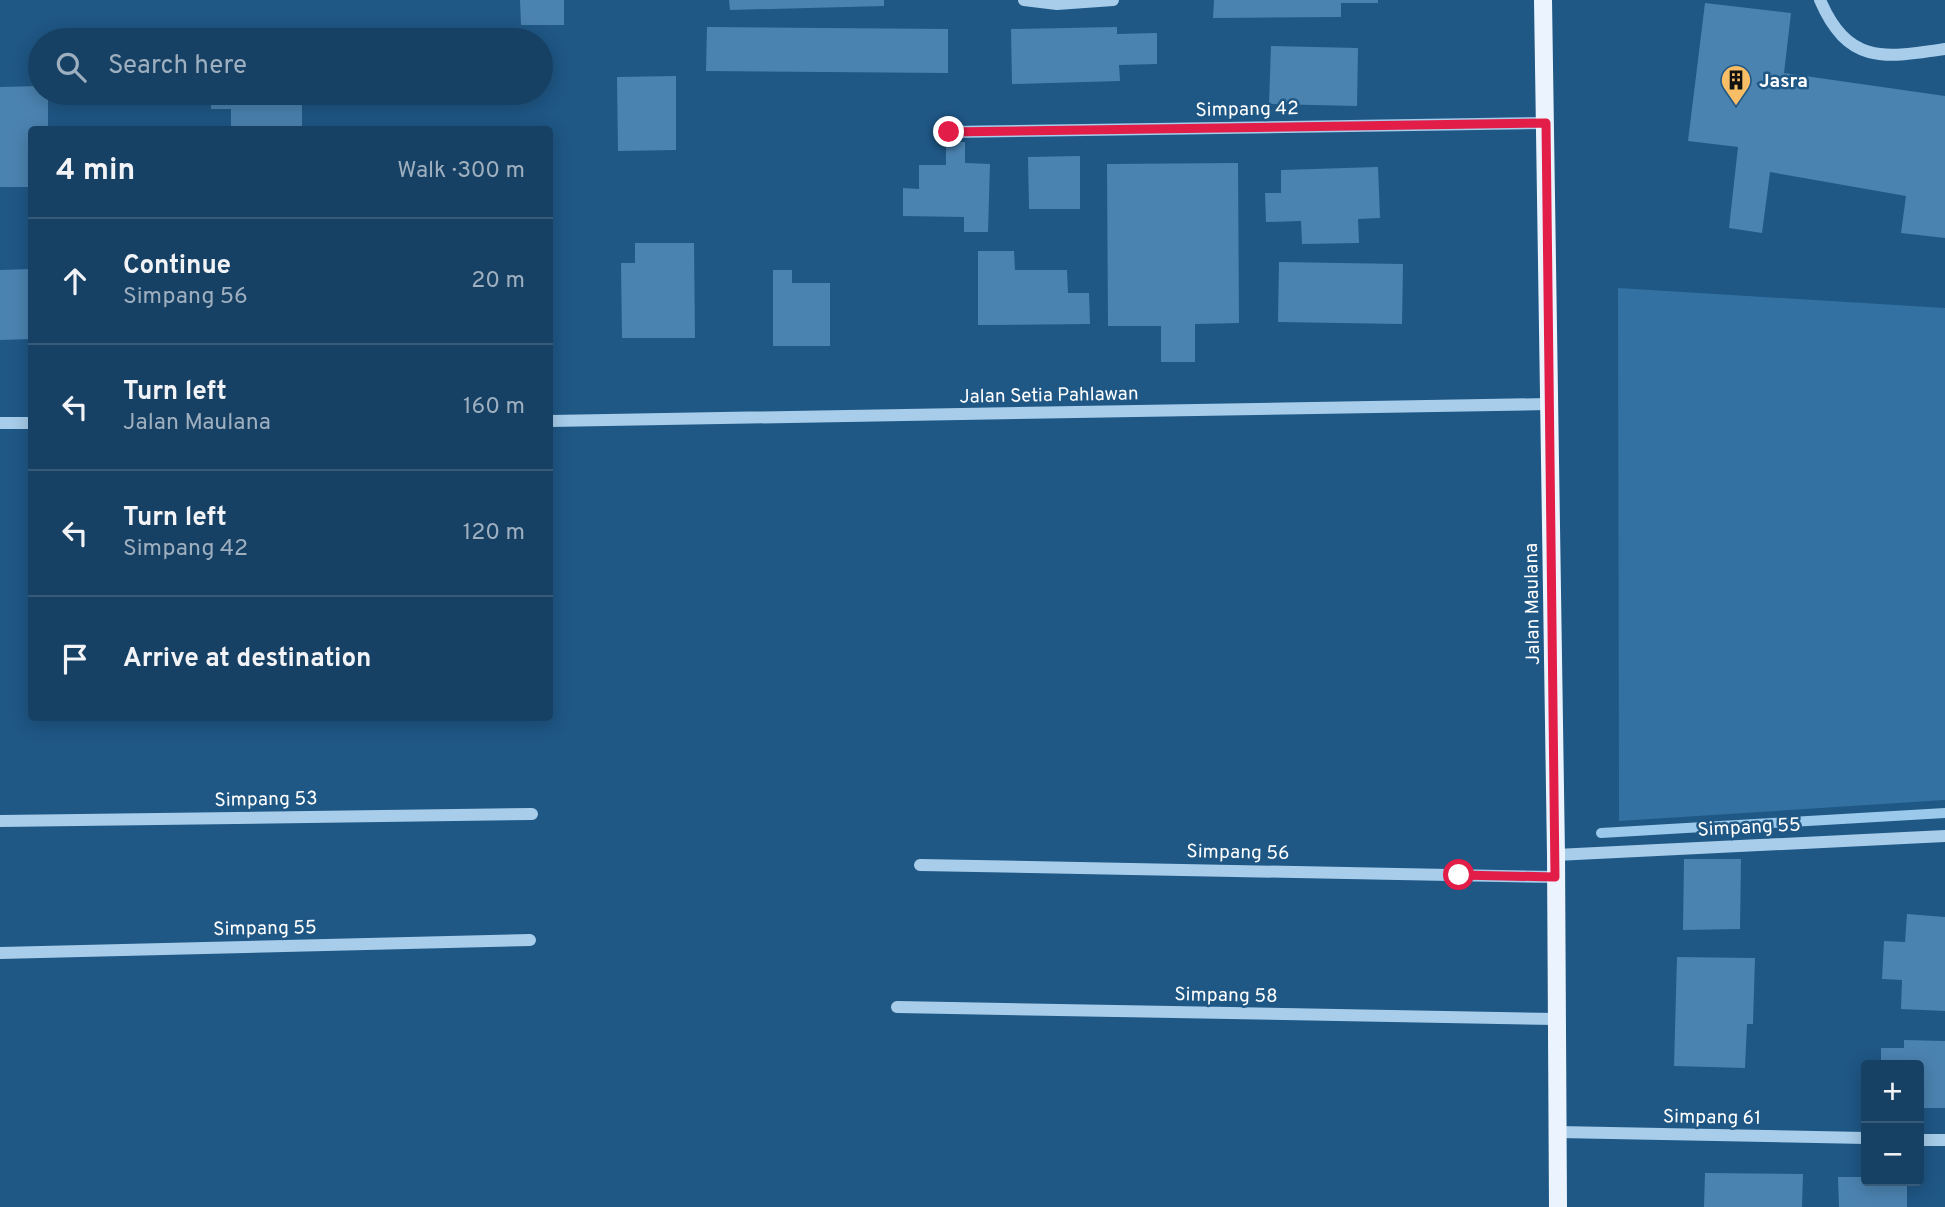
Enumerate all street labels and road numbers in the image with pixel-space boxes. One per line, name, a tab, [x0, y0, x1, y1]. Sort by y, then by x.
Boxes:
street label: Simpang 42	[1195, 97, 1299, 123]
street label: Jalan Setia Pahlawan	[959, 382, 1139, 410]
street label: Jalan Maulana	[1520, 543, 1546, 665]
street label: Simpang 53	[214, 787, 318, 813]
street label: Simpang 55	[1697, 813, 1801, 843]
street label: Simpang 56	[1186, 840, 1290, 866]
street label: Simpang 55	[213, 916, 317, 942]
street label: Simpang 58	[1174, 983, 1278, 1009]
street label: Simpang 61	[1663, 1105, 1761, 1131]

